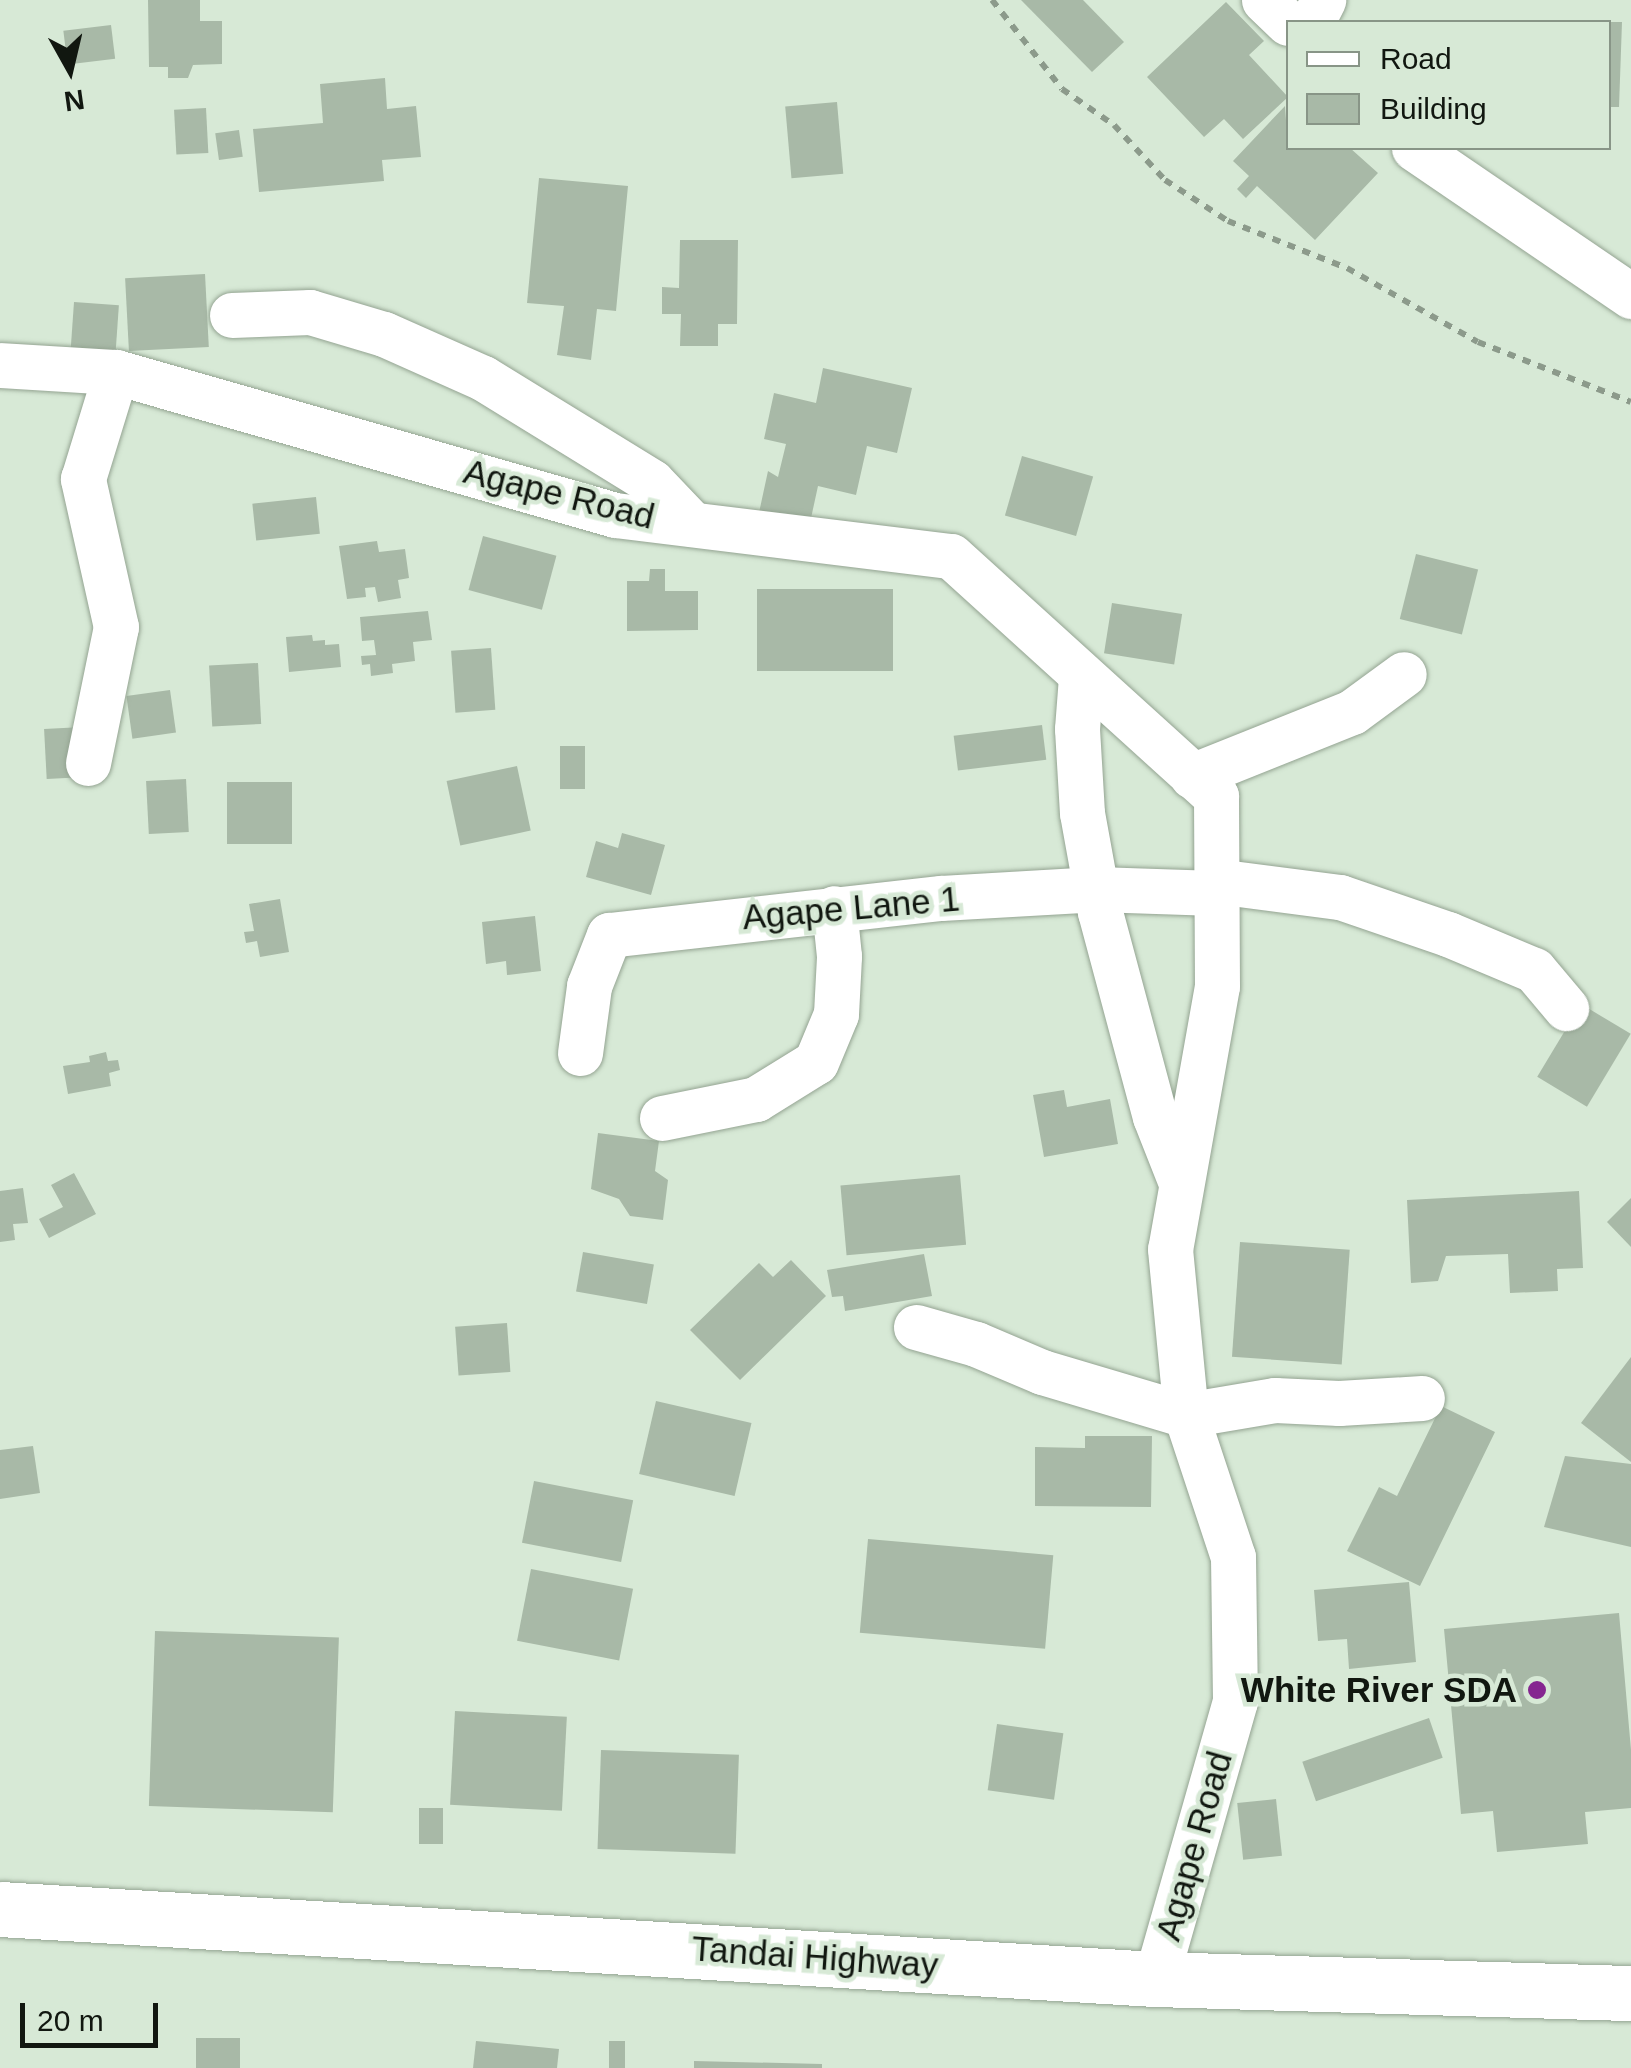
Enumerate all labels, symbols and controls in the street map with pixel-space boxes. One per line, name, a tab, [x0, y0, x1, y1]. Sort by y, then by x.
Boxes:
north arrow	[20, 20, 120, 120]
legend	[1286, 20, 1611, 150]
text: Road	[1380, 42, 1452, 75]
text: N	[62, 83, 86, 117]
text: Building	[1380, 92, 1487, 125]
street label: Agape Road	[460, 450, 658, 538]
street label: Agape Lane 1	[741, 878, 961, 938]
place label: White River SDA	[1241, 1669, 1517, 1711]
marker: White River SDA	[1526, 1679, 1548, 1701]
street label: Agape Road	[1147, 1747, 1241, 1945]
street label: Tandai Highway	[690, 1927, 940, 1987]
scale bar	[25, 1983, 162, 2045]
text: 20 m	[37, 2004, 104, 2037]

